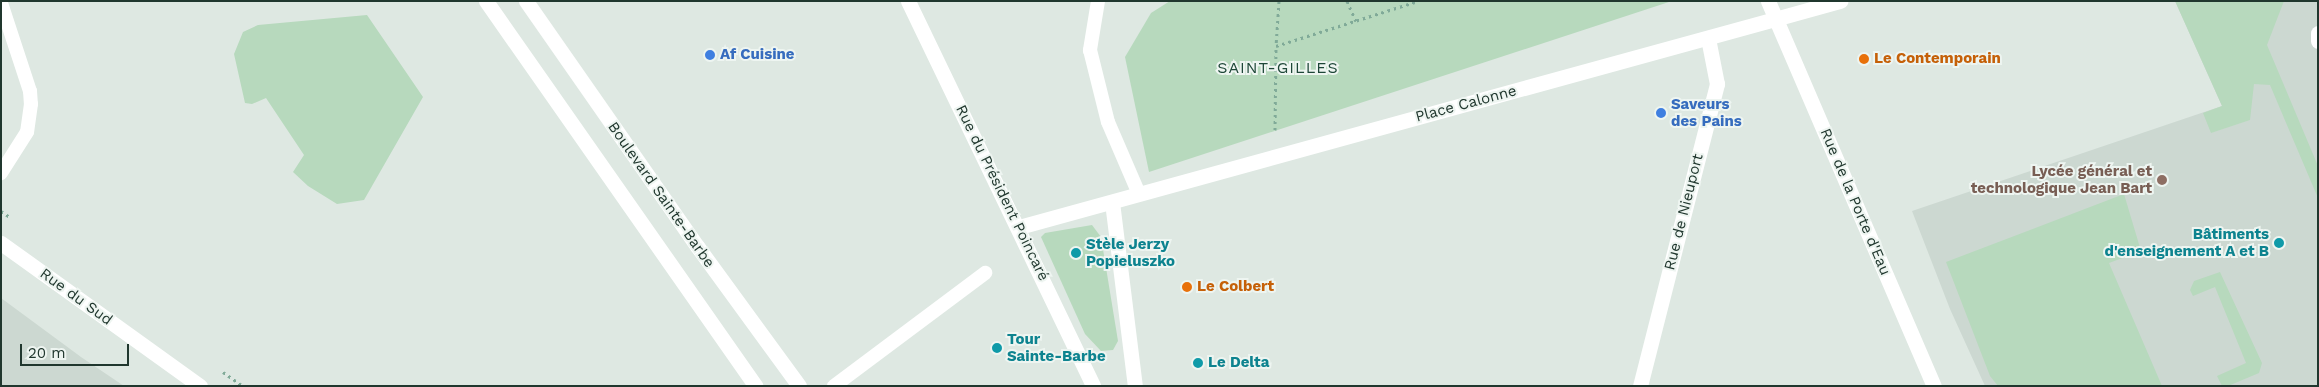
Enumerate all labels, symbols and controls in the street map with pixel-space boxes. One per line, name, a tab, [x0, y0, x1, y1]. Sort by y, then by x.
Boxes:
place label: Af Cuisine	[720, 46, 795, 64]
marker: Af Cuisine	[704, 49, 716, 61]
place label: Le Contemporain	[1874, 50, 2001, 68]
marker: Le Contemporain	[1858, 53, 1870, 65]
district label: SAINT-GILLES	[1216, 58, 1340, 78]
street label: Place Calonne	[1413, 82, 1519, 126]
place label: Saveurs des Pains	[1671, 95, 1742, 130]
street label: Rue du Président Poincaré	[951, 102, 1053, 284]
marker: Saveurs des Pains	[1655, 107, 1667, 119]
street label: Boulevard Sainte-Barbe	[604, 119, 718, 271]
street label: Rue de la Porte d'Eau	[1816, 126, 1894, 278]
street label: Rue de Nieuport	[1661, 152, 1707, 272]
place label: Lycée général et technologique Jean Bart	[1970, 162, 2152, 197]
marker: Lycée général et technologique Jean Bart	[2156, 174, 2168, 186]
place label: Bâtiments d'enseignement A et B	[2104, 225, 2269, 260]
place label: Stèle Jerzy Popieluszko	[1086, 235, 1175, 270]
marker: Bâtiments d'enseignement A et B	[2273, 237, 2285, 249]
marker: Stèle Jerzy Popieluszko	[1070, 247, 1082, 259]
street label: Rue du Sud	[36, 265, 116, 329]
place label: Le Colbert	[1197, 278, 1274, 296]
marker: Le Colbert	[1181, 281, 1193, 293]
place label: Tour Sainte-Barbe	[1007, 330, 1106, 365]
scale bar	[22, 334, 131, 366]
marker: Tour Sainte-Barbe	[991, 342, 1003, 354]
text: 20 m	[28, 344, 66, 362]
place label: Le Delta	[1208, 354, 1269, 372]
marker: Le Delta	[1192, 357, 1204, 369]

